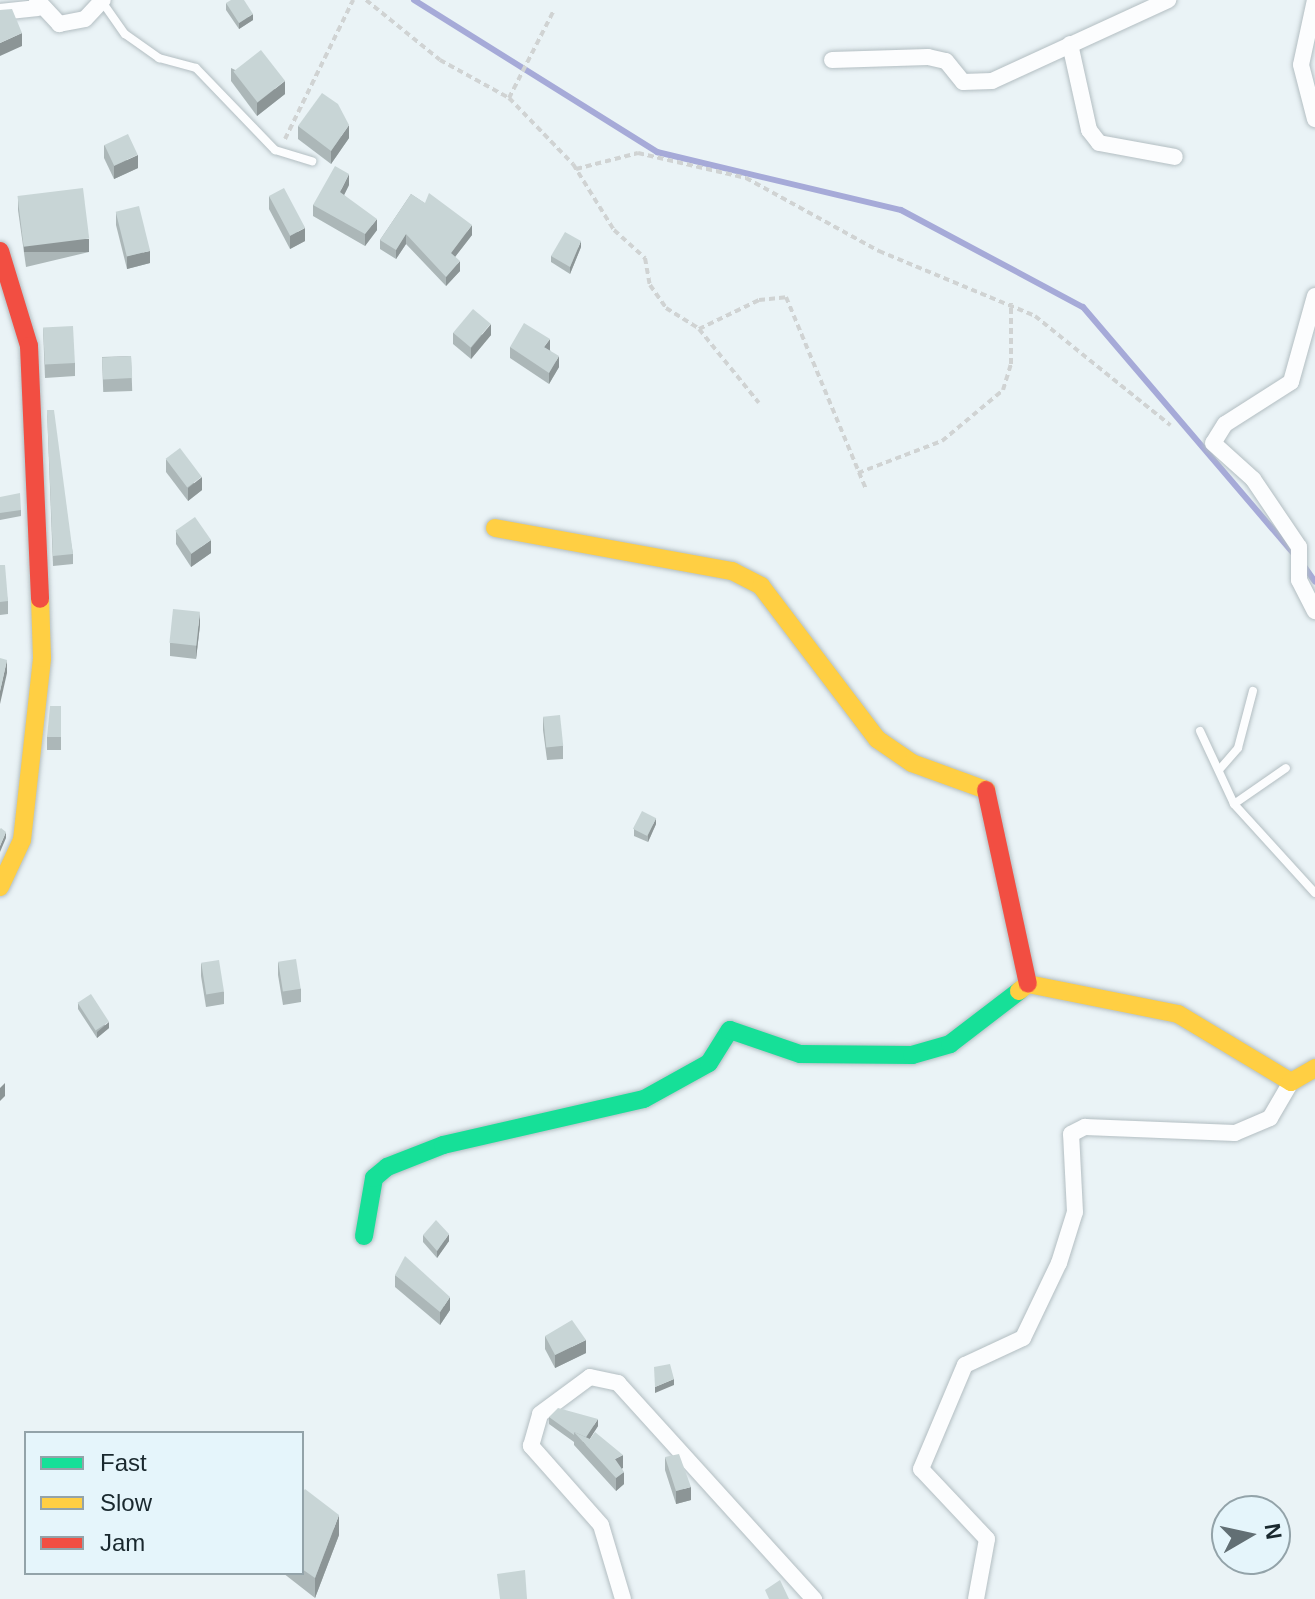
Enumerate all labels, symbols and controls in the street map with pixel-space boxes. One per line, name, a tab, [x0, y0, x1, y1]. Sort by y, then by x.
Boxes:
legend	[24, 1431, 304, 1575]
text: Fast	[100, 1449, 147, 1476]
text: Slow	[100, 1489, 152, 1516]
north arrow	[1211, 1495, 1291, 1575]
text: N	[1260, 1522, 1287, 1541]
text: Jam	[100, 1529, 145, 1556]

